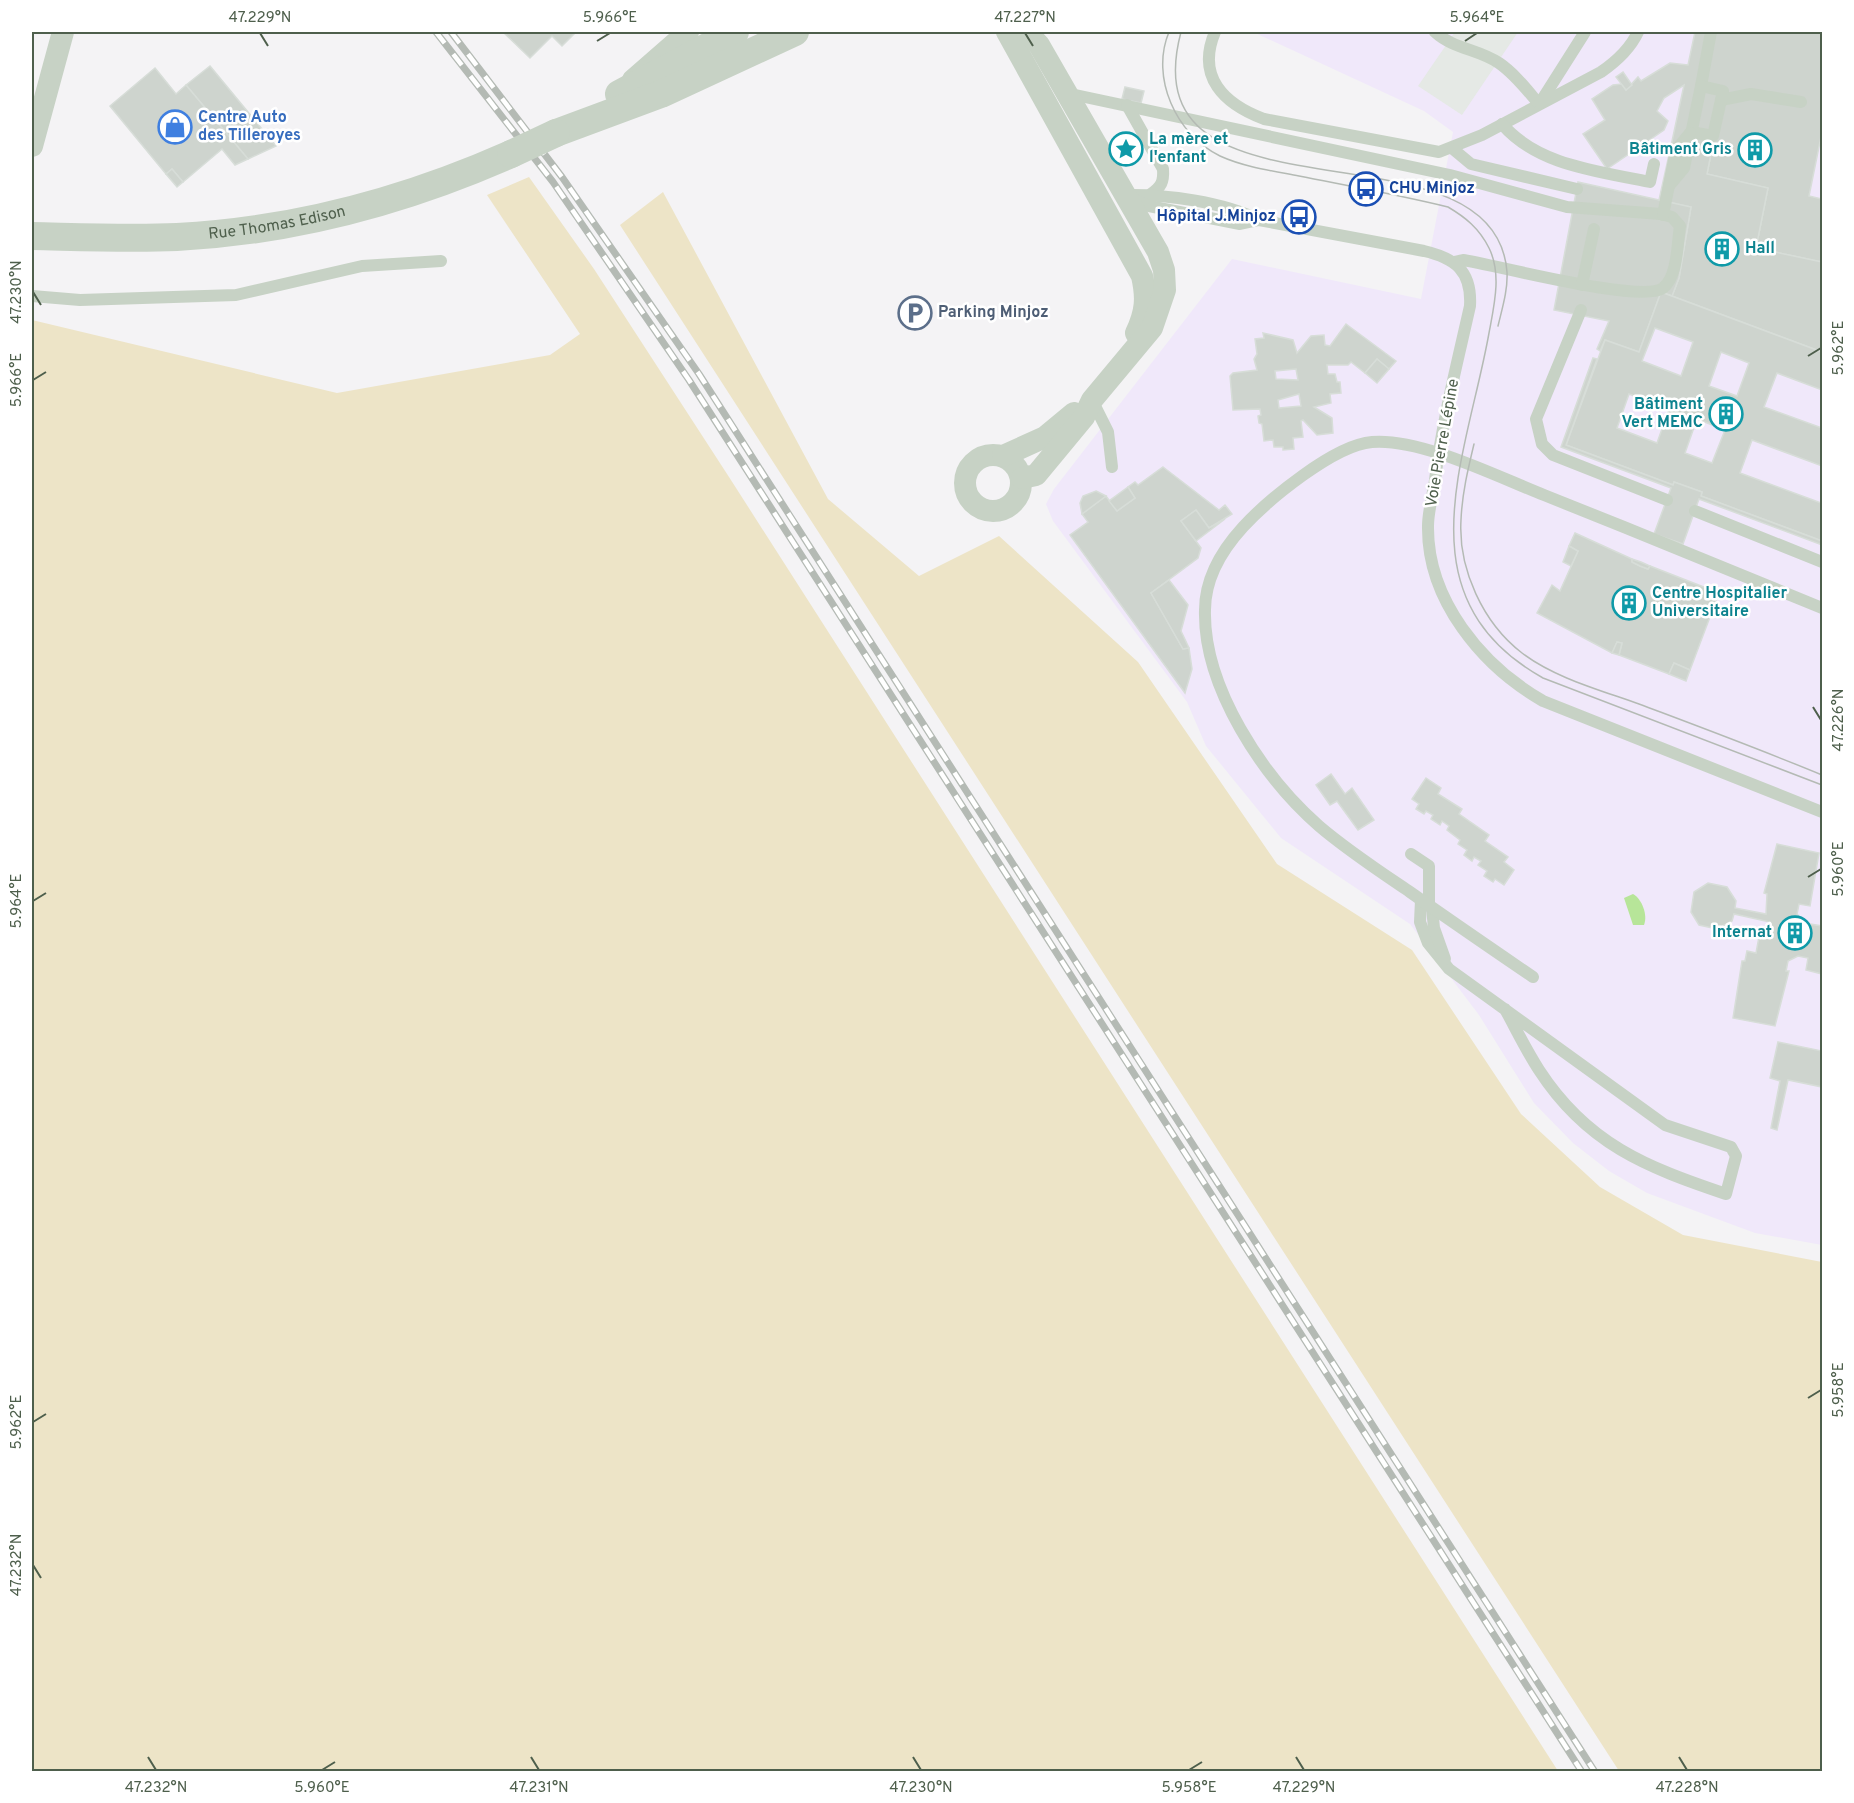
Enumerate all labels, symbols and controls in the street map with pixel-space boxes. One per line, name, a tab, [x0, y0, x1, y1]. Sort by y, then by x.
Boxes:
text: 47.229°N	[229, 9, 291, 28]
text: 5.966°E	[583, 9, 637, 28]
text: 47.227°N	[994, 9, 1056, 28]
text: 5.964°E	[1449, 9, 1505, 28]
place label: Centre Auto des Tilleroyes	[198, 108, 301, 146]
shop icon: Centre Auto des Tilleroyes	[157, 109, 193, 145]
place label: La mère et l'enfant	[1149, 130, 1228, 168]
place icon: La mère et l'enfant	[1108, 131, 1144, 167]
building icon: Bâtiment Gris	[1737, 132, 1773, 168]
place label: Bâtiment Gris	[1629, 140, 1732, 160]
bus stop icon: CHU Minjoz	[1348, 171, 1384, 207]
place label: CHU Minjoz	[1389, 179, 1475, 199]
bus stop icon: Hôpital J.Minjoz	[1281, 199, 1317, 235]
street label: Rue Thomas Edison	[207, 202, 348, 245]
place label: Hôpital J.Minjoz	[1157, 207, 1276, 227]
building icon: Hall	[1704, 231, 1740, 267]
place label: Hall	[1745, 239, 1775, 259]
text: 47.230°N	[8, 260, 27, 324]
parking icon: Parking Minjoz	[897, 295, 933, 331]
place label: Parking Minjoz	[938, 303, 1049, 323]
text: 5.962°E	[1830, 321, 1849, 375]
text: 5.966°E	[8, 353, 27, 407]
street label: Voie Pierre Lépine	[1422, 377, 1464, 509]
place label: Bâtiment Vert MEMC	[1622, 395, 1703, 433]
building icon: Bâtiment Vert MEMC	[1708, 396, 1744, 432]
place label: Centre Hospitalier Universitaire	[1652, 584, 1788, 622]
building icon: Centre Hospitalier Universitaire	[1611, 585, 1647, 621]
text: 47.226°N	[1830, 689, 1849, 751]
text: 5.960°E	[1830, 841, 1849, 897]
text: 5.964°E	[8, 873, 27, 929]
building icon: Internat	[1777, 915, 1813, 951]
place label: Internat	[1712, 923, 1772, 943]
text: 5.958°E	[1830, 1362, 1849, 1418]
text: 5.962°E	[8, 1395, 27, 1449]
text: 47.232°N	[8, 1534, 27, 1596]
text: 47.232°N	[125, 1779, 187, 1798]
text: 5.960°E	[294, 1779, 350, 1798]
text: 47.231°N	[509, 1779, 569, 1798]
text: 47.230°N	[889, 1779, 953, 1798]
text: 5.958°E	[1161, 1779, 1217, 1798]
text: 47.229°N	[1273, 1779, 1335, 1798]
text: 47.228°N	[1655, 1779, 1719, 1798]

